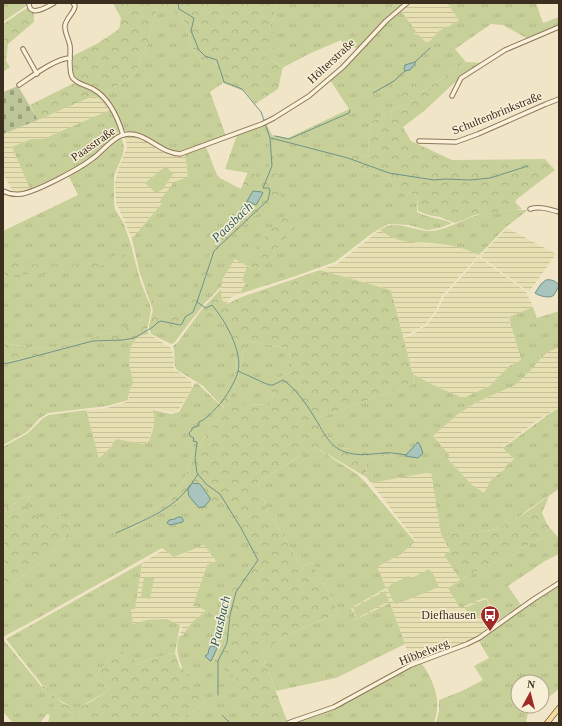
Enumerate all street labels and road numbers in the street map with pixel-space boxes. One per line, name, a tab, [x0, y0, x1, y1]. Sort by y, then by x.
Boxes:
street label: Hölterstraße	[305, 36, 357, 86]
street label: Schultenbrinkstraße	[450, 89, 544, 137]
street label: Paasstraße	[68, 124, 118, 164]
street label: Hibbelweg	[397, 636, 451, 668]

